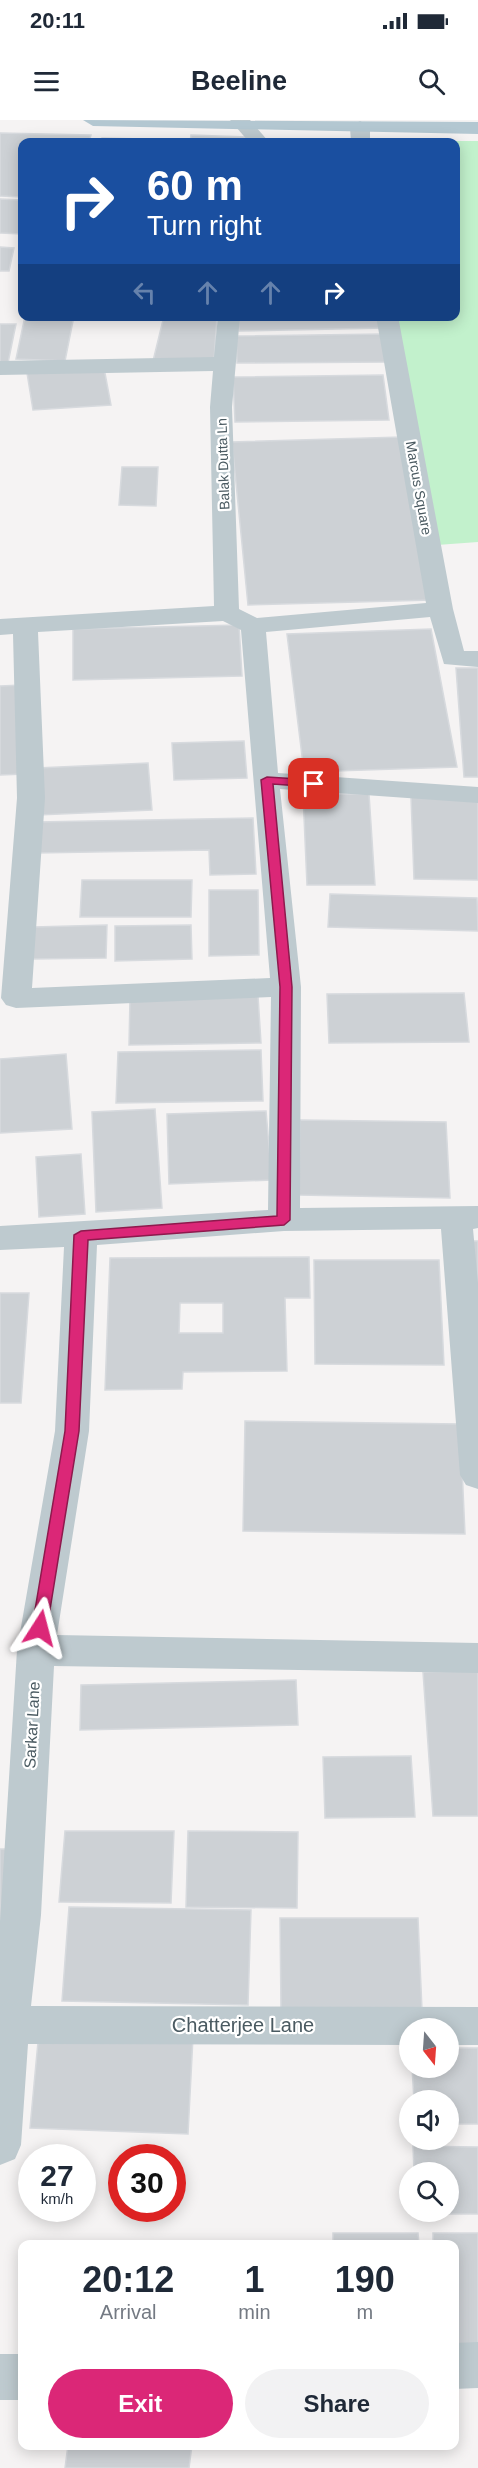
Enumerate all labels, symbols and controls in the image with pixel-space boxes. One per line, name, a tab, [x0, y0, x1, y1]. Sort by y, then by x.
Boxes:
text: 20:11	[30, 8, 85, 33]
icon: menu	[30, 65, 63, 98]
icon: search	[415, 65, 448, 98]
text: Beeline	[191, 66, 287, 96]
icon: right	[48, 162, 126, 240]
text: 60 m	[147, 162, 243, 209]
text: Turn right	[147, 211, 262, 241]
icon: left	[128, 276, 161, 309]
icon: ahead	[191, 276, 224, 309]
icon: ahead	[254, 276, 287, 309]
icon: right	[317, 276, 350, 309]
street label: Balak Dutta Ln	[213, 418, 233, 510]
street label: Marcus Square	[403, 440, 435, 536]
pin	[288, 758, 339, 809]
icon: arrive	[297, 767, 330, 800]
position arrow	[8, 1596, 72, 1660]
street label: Sarkar Lane	[21, 1681, 43, 1769]
street label: Chatterjee Lane	[172, 2014, 314, 2036]
north arrow	[399, 2018, 459, 2078]
map controls	[399, 2018, 459, 2222]
button: sound	[399, 2090, 459, 2150]
speed limit sign: 30	[108, 2144, 186, 2222]
text: 27	[40, 2159, 74, 2192]
button: search	[399, 2162, 459, 2222]
text: km/h	[41, 2190, 73, 2207]
text: 20:12	[82, 2259, 174, 2300]
text: 1	[244, 2259, 264, 2300]
text: 190	[335, 2259, 395, 2300]
text: Arrival	[100, 2301, 157, 2323]
text: min	[238, 2301, 271, 2323]
text: m	[356, 2301, 373, 2323]
button: Exit	[48, 2369, 233, 2438]
button: Share	[245, 2369, 429, 2438]

